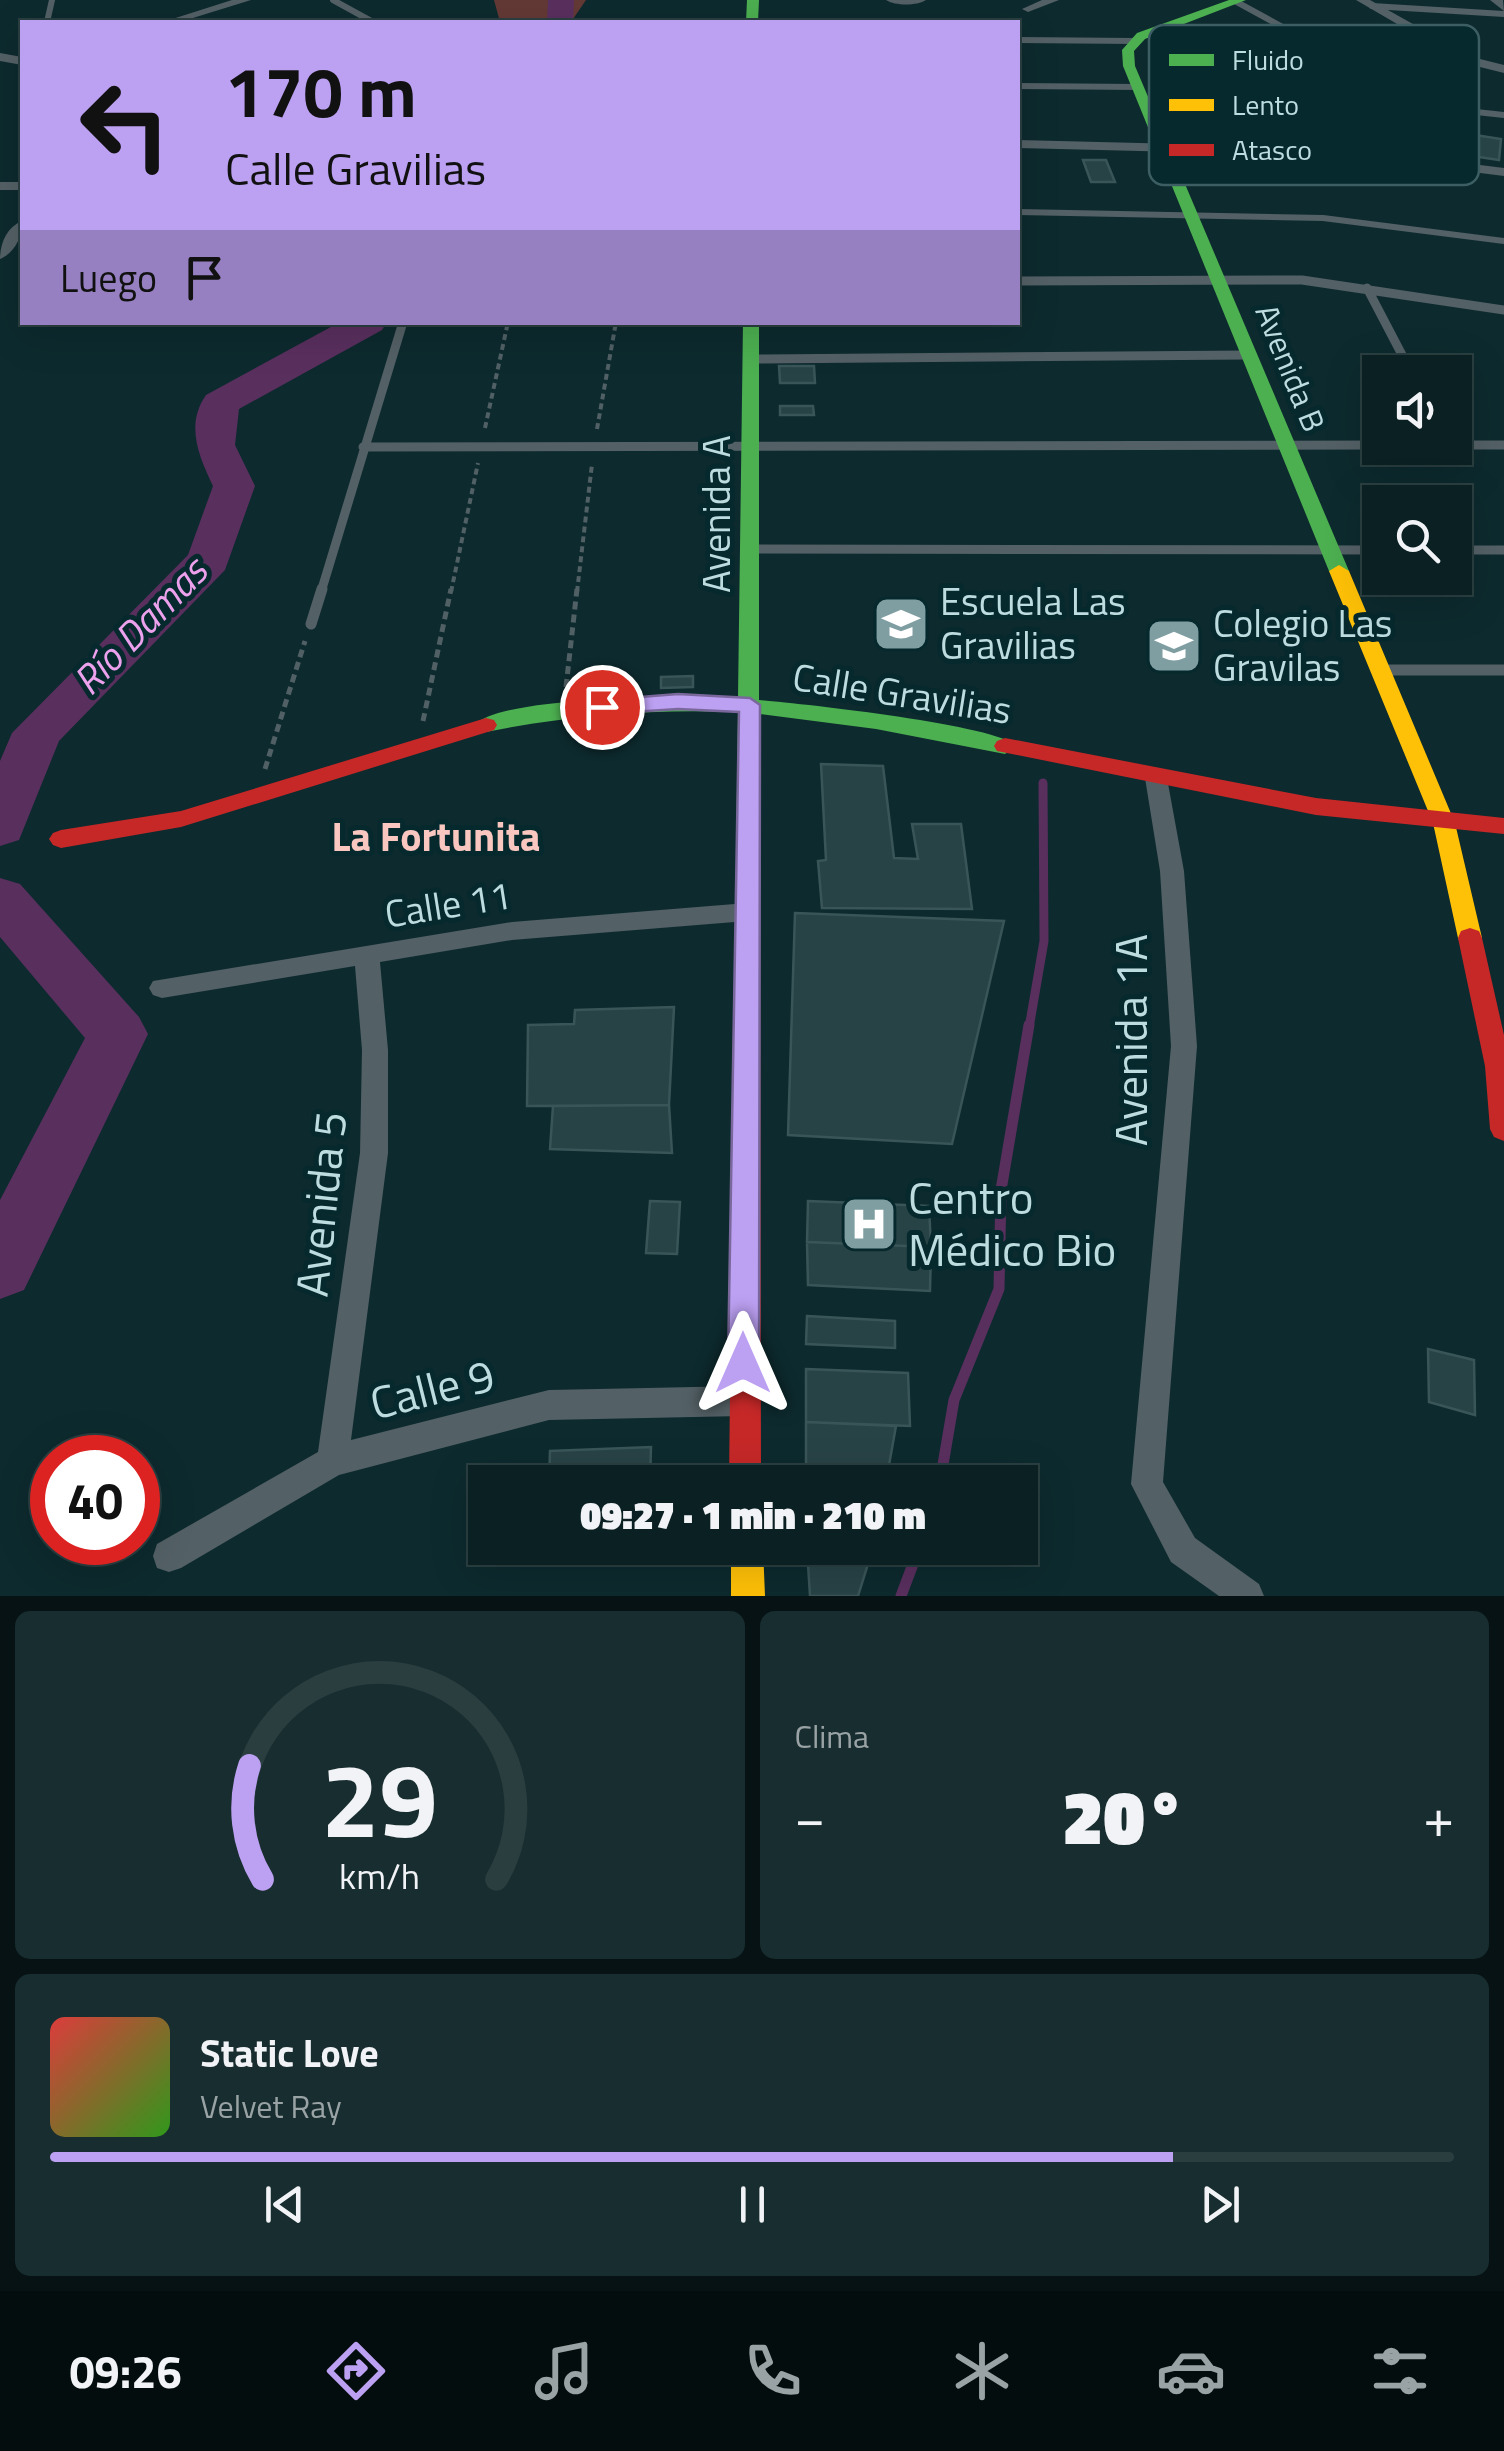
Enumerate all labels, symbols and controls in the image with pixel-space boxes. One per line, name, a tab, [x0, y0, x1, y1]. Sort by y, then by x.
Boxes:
legend	[1149, 25, 1479, 185]
text: 170 m	[225, 38, 417, 144]
text: Fluido	[1232, 38, 1304, 81]
icon: left	[60, 60, 190, 190]
text: Lento	[1232, 83, 1299, 126]
text: Atasco	[1232, 128, 1312, 171]
text: Calle Gravilias	[225, 134, 486, 202]
text: Luego	[60, 249, 157, 307]
icon: arrive	[177, 250, 232, 305]
street label: Avenida B	[1244, 297, 1338, 439]
map controls	[1362, 355, 1472, 595]
button: sound	[1362, 355, 1472, 465]
street label: Avenida A	[687, 435, 745, 593]
button: search	[1362, 485, 1472, 595]
water label: Río Damas	[58, 541, 223, 709]
place label: Escuela Las Gravilias	[940, 572, 1126, 674]
school or university icon: Escuela Las Gravilias	[871, 594, 931, 654]
place label: Colegio Las Gravilas	[1213, 594, 1393, 696]
school or university icon: Colegio Las Gravilas	[1144, 616, 1204, 676]
street label: Calle Gravilias	[789, 647, 1016, 739]
pin	[560, 665, 645, 750]
icon: arrive	[575, 680, 630, 735]
district label: La Fortunita	[332, 806, 540, 867]
street label: Calle 11	[380, 865, 515, 943]
street label: Avenida 1A	[1096, 934, 1164, 1146]
street label: Avenida 5	[276, 1108, 364, 1300]
place label: Centro Médico Bio	[908, 1163, 1116, 1283]
hospital icon: Centro Médico Bio	[839, 1194, 899, 1254]
position arrow	[691, 1311, 795, 1415]
street label: Calle 9	[363, 1340, 501, 1436]
speed limit sign: 40	[30, 1435, 160, 1565]
text: 09:27 · 1 min · 210 m	[580, 1486, 926, 1544]
text: Clima	[795, 1712, 869, 1760]
text: 29	[322, 1719, 438, 1877]
text: 20°	[1062, 1759, 1186, 1873]
text: −	[795, 1775, 825, 1858]
text: +	[1423, 1775, 1454, 1858]
text: km/h	[339, 1848, 420, 1903]
text: Static Love	[200, 2024, 379, 2082]
text: Velvet Ray	[200, 2082, 342, 2130]
icon: previous	[257, 2177, 312, 2232]
icon: pause	[725, 2177, 780, 2232]
icon: next	[1193, 2177, 1248, 2232]
icon: directions	[321, 2336, 391, 2406]
icon: music	[529, 2336, 599, 2406]
icon: phone	[738, 2336, 808, 2406]
icon: climate	[947, 2336, 1017, 2406]
icon: car	[1156, 2336, 1226, 2406]
icon: filters	[1365, 2336, 1435, 2406]
text: 09:26	[69, 2337, 182, 2405]

